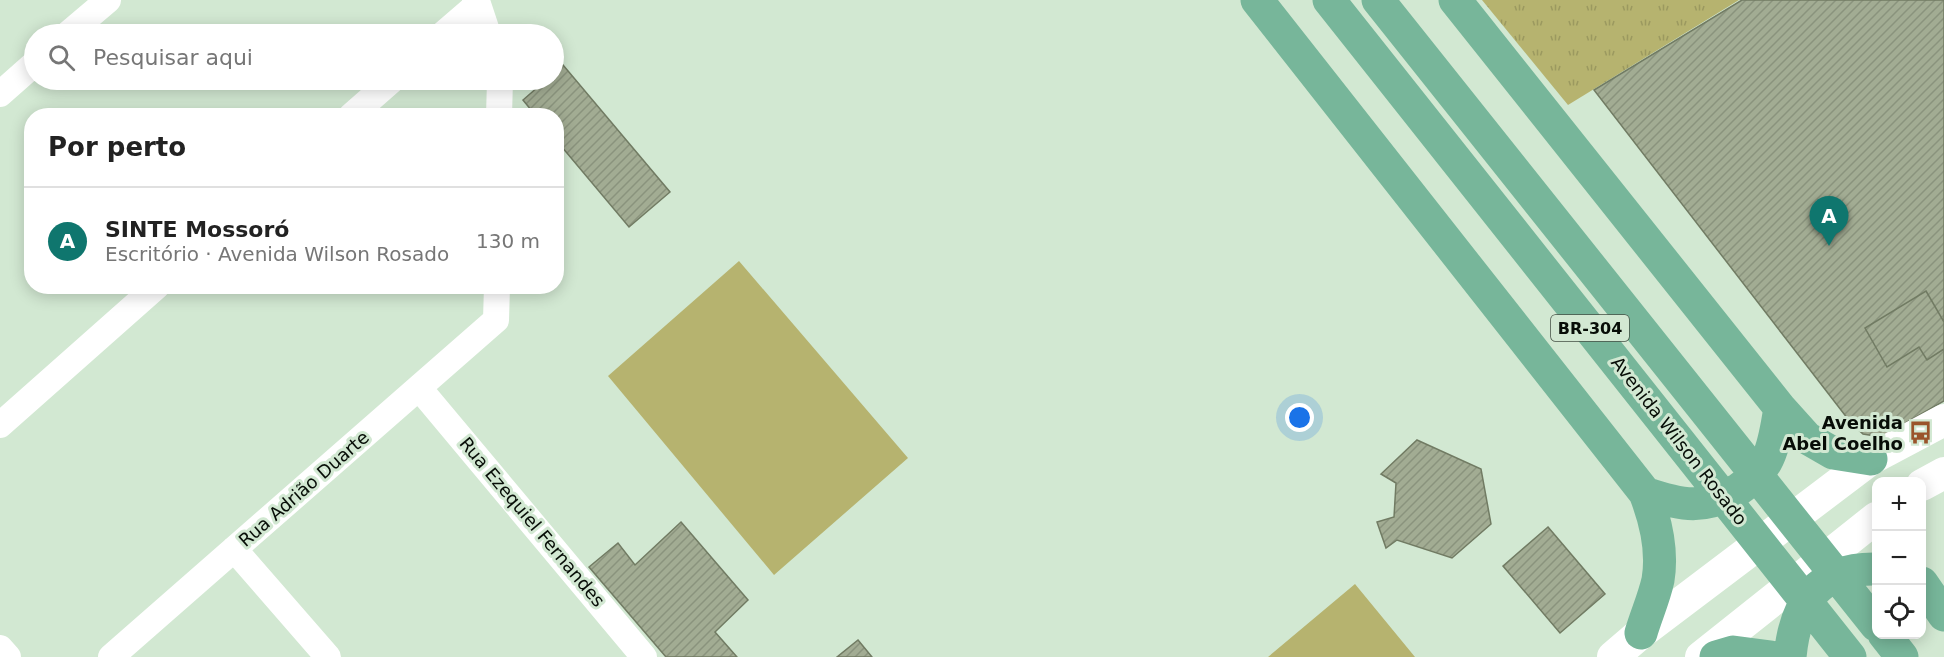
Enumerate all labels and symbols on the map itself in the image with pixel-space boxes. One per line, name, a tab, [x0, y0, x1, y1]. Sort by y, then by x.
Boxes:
pin: A	[1810, 196, 1848, 246]
road number: BR-304	[1551, 315, 1629, 341]
street label: Avenida Wilson Rosado	[1607, 352, 1752, 529]
your location	[1285, 403, 1314, 432]
place label: Avenida Abel Coelho	[1782, 412, 1903, 454]
bus stop icon: Avenida Abel Coelho	[1908, 420, 1934, 446]
street label: Rua Adrião Duarte	[234, 426, 373, 551]
street label: Rua Ezequiel Fernandes	[455, 433, 609, 611]

